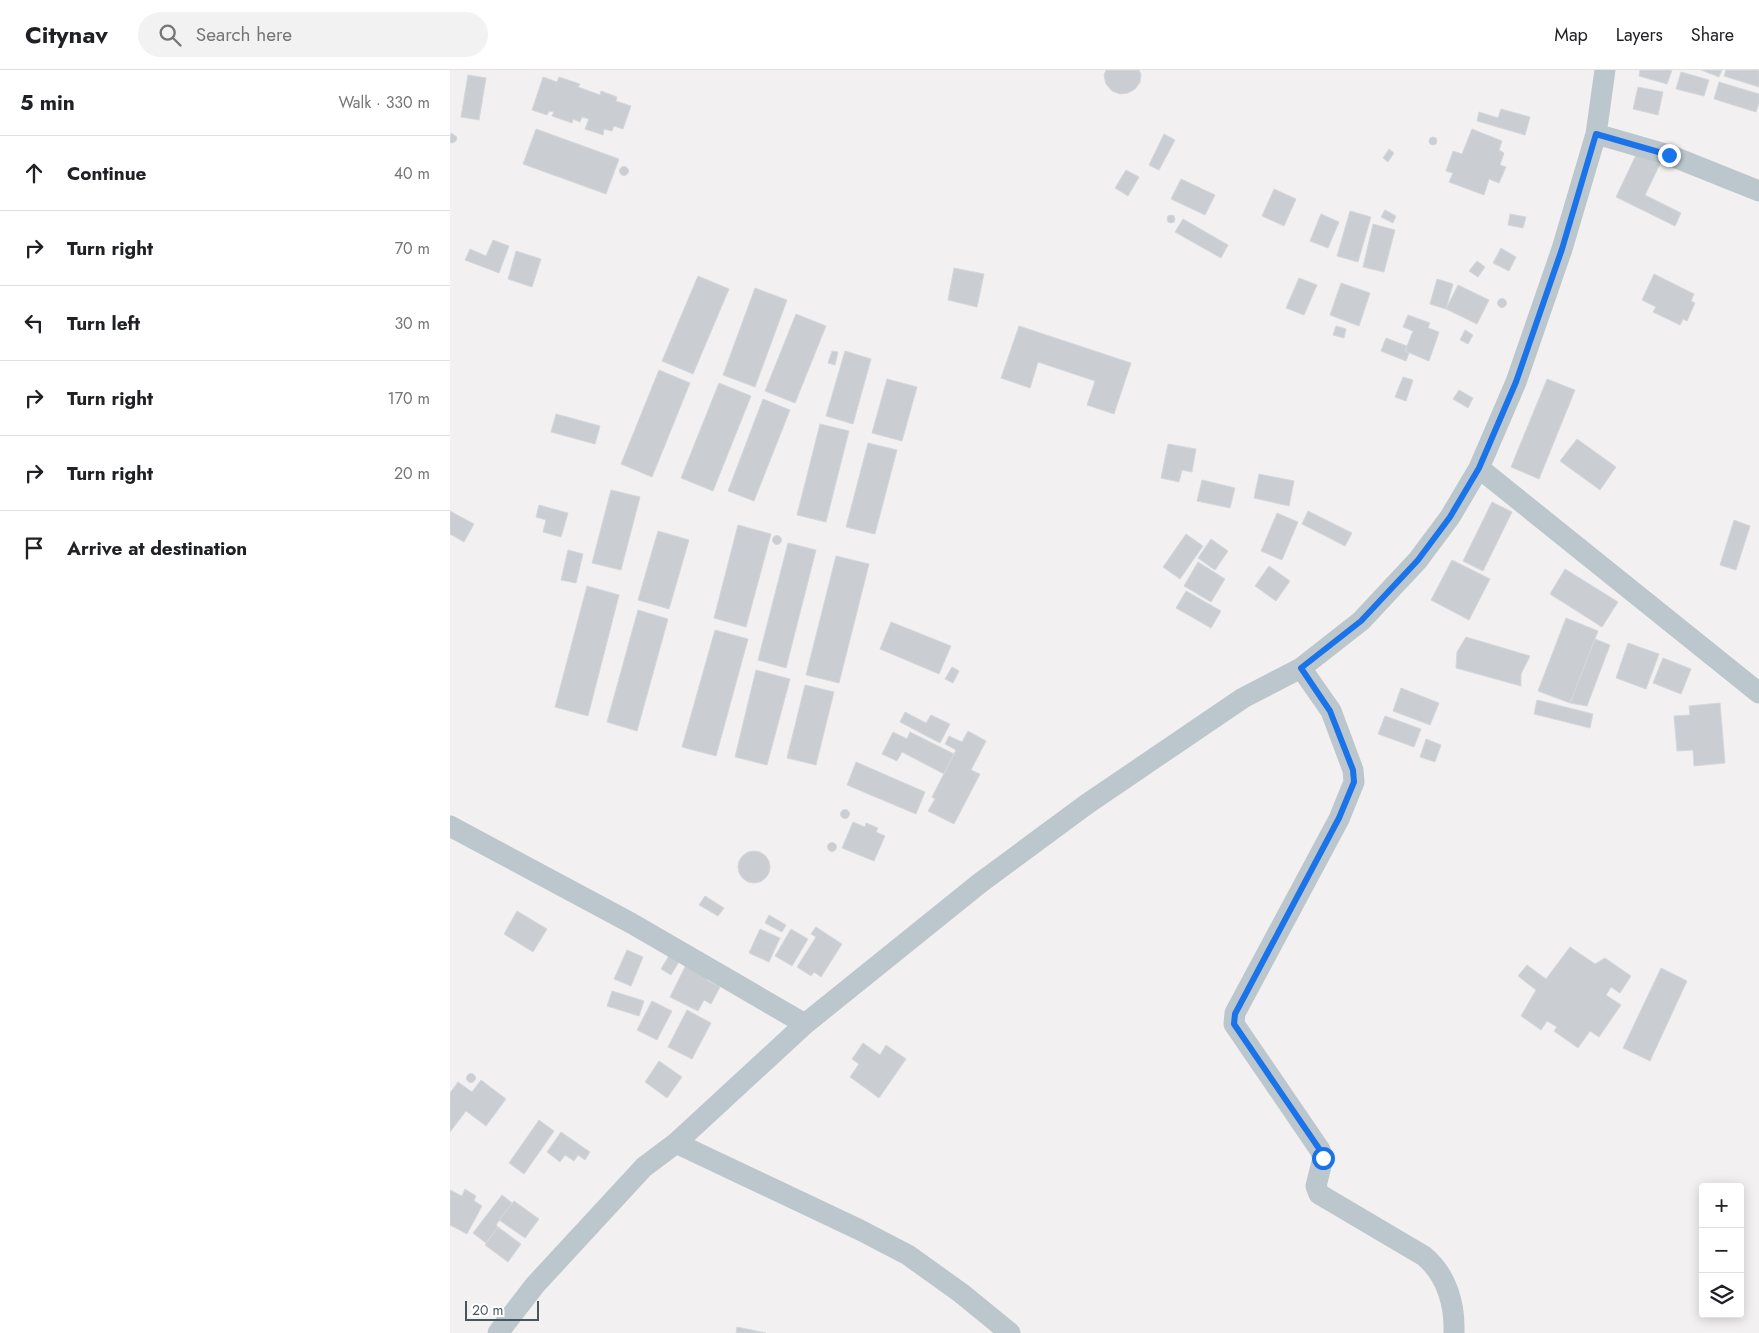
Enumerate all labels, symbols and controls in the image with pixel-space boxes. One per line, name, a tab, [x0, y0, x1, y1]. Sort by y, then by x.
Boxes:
search box	[138, 12, 488, 57]
text: Citynav	[25, 17, 108, 52]
icon: search	[156, 21, 184, 49]
text: Search here	[196, 21, 292, 48]
text: Map	[1554, 22, 1588, 48]
text: Layers	[1616, 22, 1663, 48]
text: Share	[1691, 22, 1734, 48]
text: 5 min	[20, 88, 75, 118]
text: Walk · 330 m	[339, 91, 430, 114]
route end	[1658, 144, 1681, 167]
icon: ahead	[20, 159, 48, 187]
text: Continue	[67, 160, 146, 187]
text: 40 m	[394, 162, 430, 185]
icon: right	[20, 234, 48, 262]
text: Turn right	[67, 235, 153, 262]
text: 70 m	[395, 237, 430, 260]
icon: left	[20, 309, 48, 337]
text: Turn left	[67, 310, 140, 337]
text: 30 m	[394, 312, 430, 335]
icon: right	[20, 384, 48, 412]
text: Turn right	[67, 385, 153, 412]
text: 170 m	[388, 387, 430, 410]
icon: right	[20, 459, 48, 487]
text: Turn right	[67, 460, 153, 487]
text: 20 m	[394, 462, 430, 485]
icon: arrive	[20, 534, 48, 562]
text: Arrive at destination	[67, 535, 247, 562]
route start	[1312, 1147, 1335, 1170]
map controls	[1699, 1183, 1744, 1318]
button: +	[1699, 1183, 1744, 1228]
button: −	[1699, 1228, 1744, 1273]
button: layers	[1699, 1273, 1744, 1318]
scale bar	[465, 1298, 539, 1321]
text: 20 m	[472, 1300, 504, 1320]

